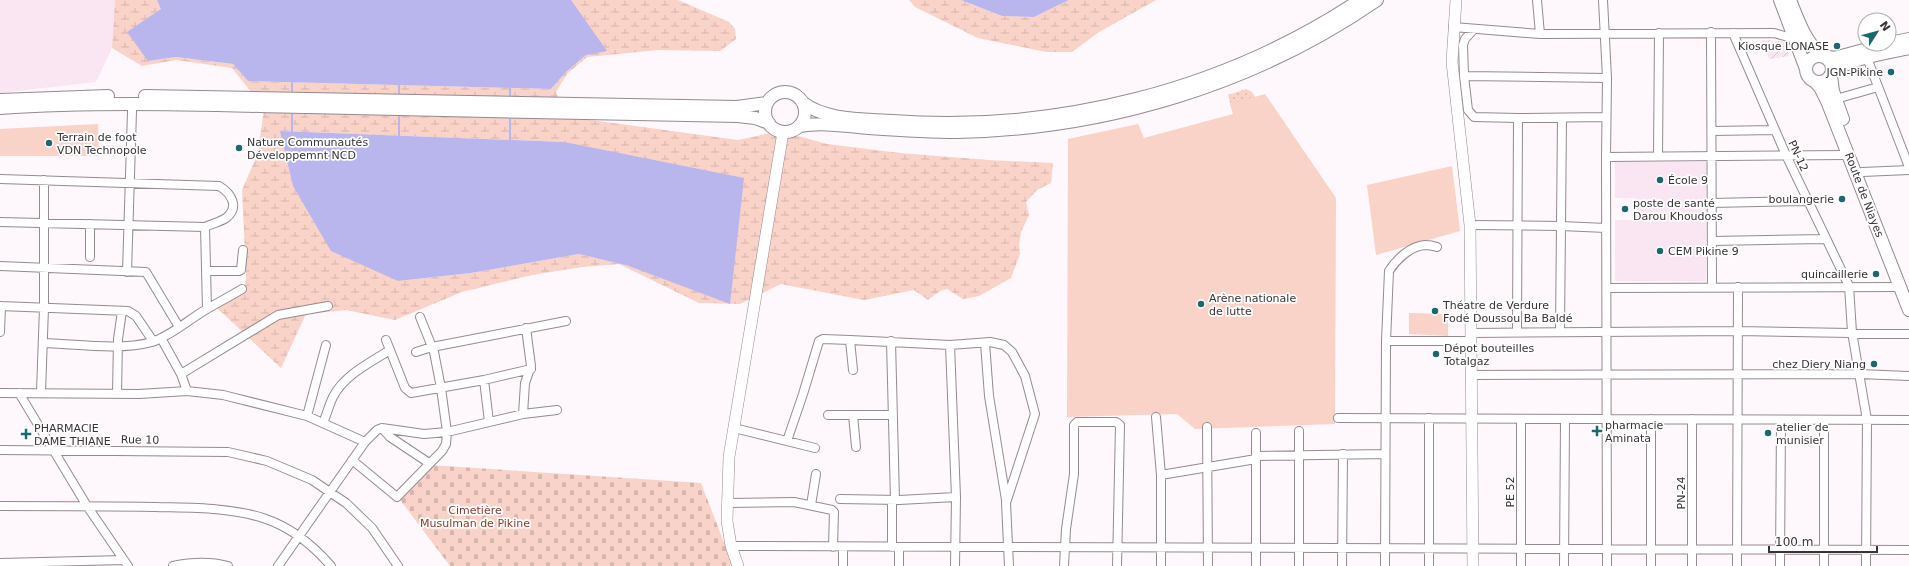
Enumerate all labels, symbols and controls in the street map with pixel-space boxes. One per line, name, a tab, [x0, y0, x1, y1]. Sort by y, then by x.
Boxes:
north arrow	[1857, 12, 1897, 52]
text: N	[1877, 19, 1893, 34]
place label: Kiosque LONASE	[1738, 40, 1829, 53]
marker: Kiosque LONASE	[1832, 41, 1842, 51]
place label: JGN-Pikine	[1825, 66, 1883, 79]
marker: JGN-Pikine	[1886, 67, 1896, 77]
place label: Terrain de foot VDN Technopole	[56, 131, 147, 157]
place label: Nature Communautés Développemnt NCD	[247, 136, 368, 162]
marker: Terrain de foot VDN Technopole	[44, 138, 54, 148]
street label: PN-12	[1785, 138, 1811, 174]
marker: Nature Communautés Développemnt NCD	[234, 143, 244, 153]
street label: Route de Niayes	[1842, 151, 1886, 239]
place label: École 9	[1668, 174, 1708, 187]
marker: École 9	[1655, 175, 1665, 185]
place label: boulangerie	[1768, 193, 1834, 206]
marker: boulangerie	[1837, 194, 1847, 204]
place label: poste de santé Darou Khoudoss	[1633, 197, 1723, 223]
marker: poste de santé Darou Khoudoss	[1620, 204, 1630, 214]
place label: CEM Pikine 9	[1668, 245, 1739, 258]
marker: CEM Pikine 9	[1655, 246, 1665, 256]
place label: quincaillerie	[1801, 268, 1868, 281]
marker: quincaillerie	[1871, 269, 1881, 279]
place label: Arène nationale de lutte	[1209, 292, 1296, 318]
marker: Arène nationale de lutte	[1196, 299, 1206, 309]
place label: Théatre de Verdure Fodé Doussou Ba Baldé	[1442, 299, 1573, 325]
marker: Théatre de Verdure Fodé Doussou Ba Baldé	[1430, 306, 1440, 316]
place label: Dépot bouteilles Totalgaz	[1443, 342, 1534, 368]
marker: Dépot bouteilles Totalgaz	[1431, 349, 1441, 359]
place label: chez Diery Niang	[1772, 358, 1866, 371]
marker: chez Diery Niang	[1869, 359, 1879, 369]
place label: pharmacie Aminata	[1605, 419, 1664, 445]
place label: atelier de munisier	[1776, 421, 1829, 447]
place label: PHARMACIE DAME THIANE	[34, 422, 111, 448]
marker: pharmacie Aminata	[1592, 426, 1602, 436]
marker: atelier de munisier	[1763, 428, 1773, 438]
marker: PHARMACIE DAME THIANE	[21, 429, 31, 439]
street label: Rue 10	[121, 433, 159, 447]
street label: PE 52	[1504, 476, 1517, 508]
street label: PN-24	[1675, 477, 1688, 509]
park label: Cimetière Musulman de Pikine	[420, 504, 530, 530]
scale bar	[1769, 528, 1877, 554]
text: 100 m	[1775, 535, 1813, 549]

